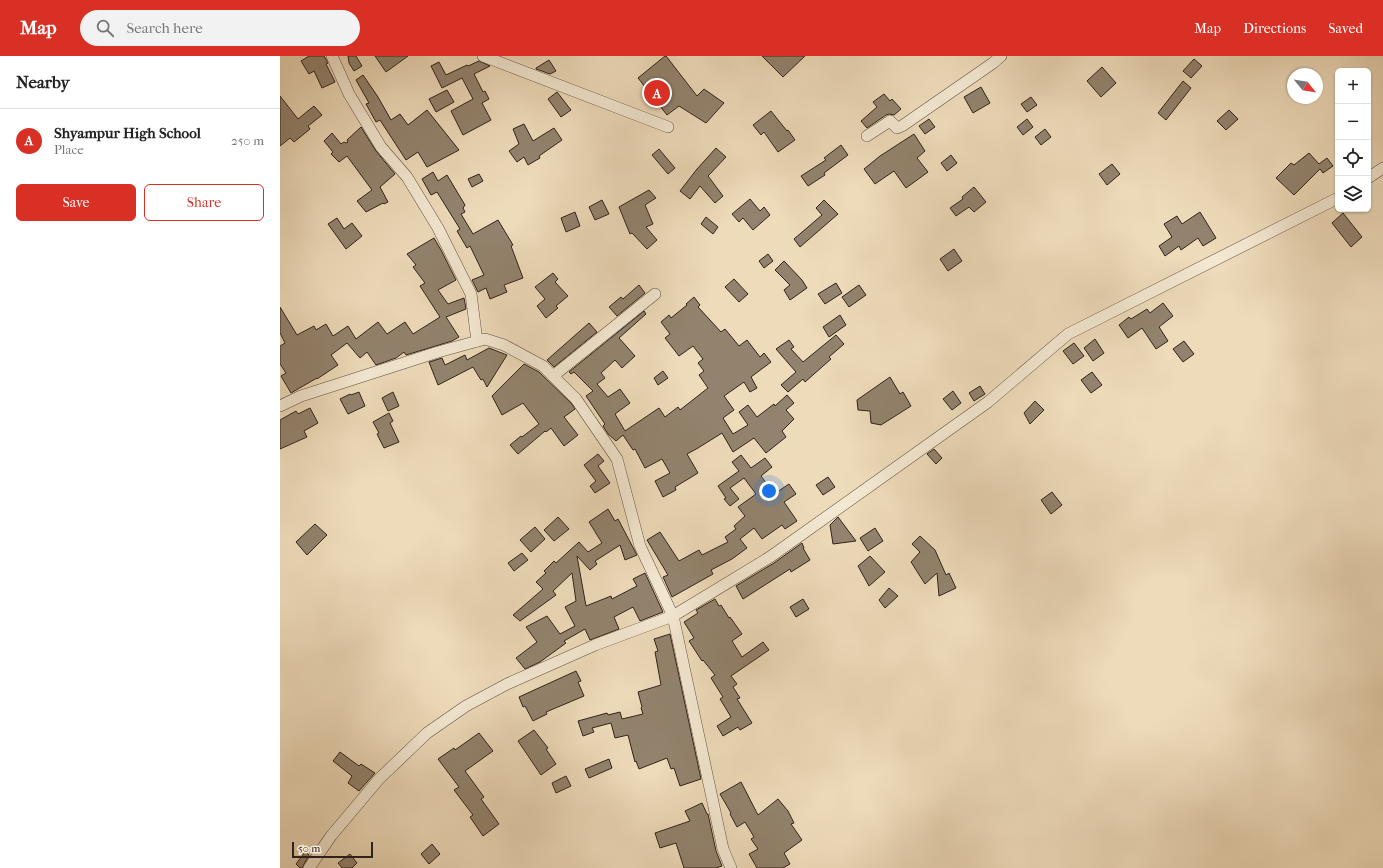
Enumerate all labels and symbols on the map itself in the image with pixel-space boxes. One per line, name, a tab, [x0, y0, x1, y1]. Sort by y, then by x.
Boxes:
north arrow	[1287, 68, 1323, 104]
pin: A	[644, 78, 670, 108]
your location	[759, 481, 779, 501]
scale bar	[292, 840, 373, 859]

